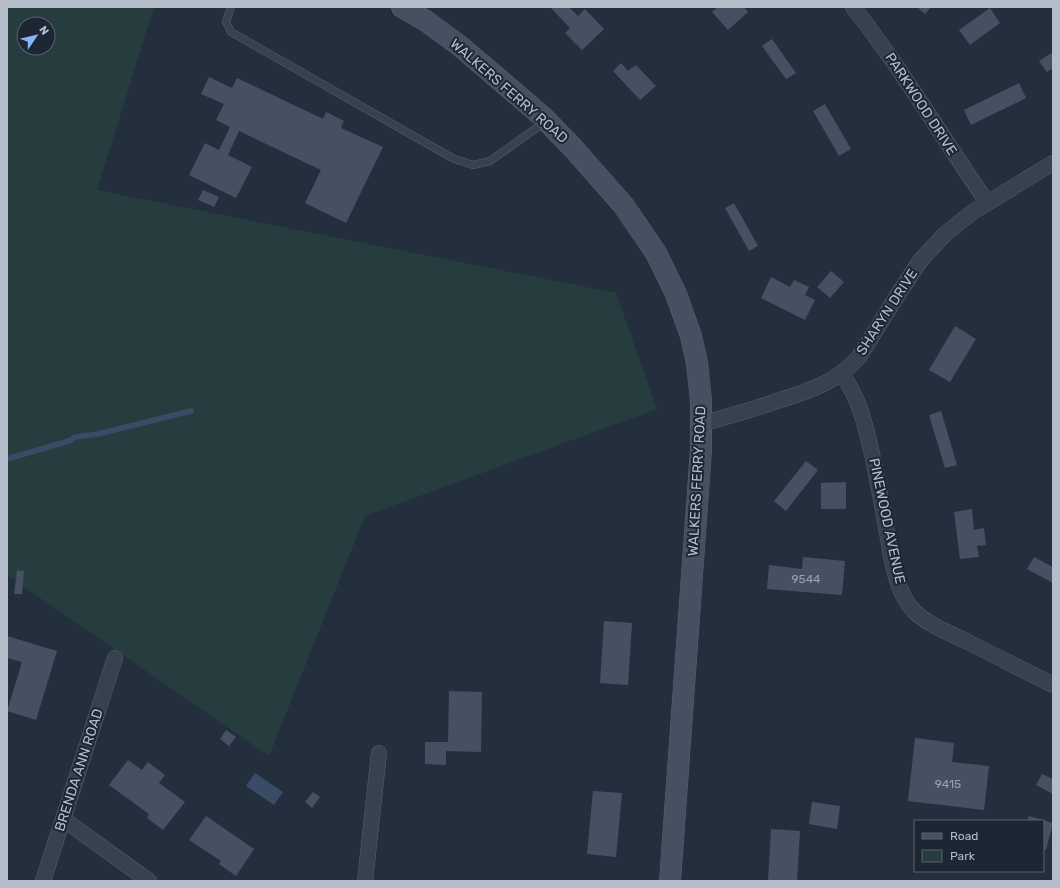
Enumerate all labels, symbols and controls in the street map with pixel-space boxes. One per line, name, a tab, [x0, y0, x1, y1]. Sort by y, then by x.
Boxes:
north arrow	[16, 16, 56, 56]
text: N	[36, 24, 51, 38]
street label: WALKERS FERRY ROAD	[447, 35, 571, 147]
street label: PARKWOOD DRIVE	[882, 50, 960, 158]
street label: SHARYN DRIVE	[853, 266, 921, 358]
street label: WALKERS FERRY ROAD	[685, 405, 709, 557]
street label: PINEWOOD AVENUE	[865, 457, 909, 585]
house number: 9544	[791, 572, 821, 586]
street label: BRENDA ANN ROAD	[51, 706, 107, 834]
house number: 9415	[935, 777, 961, 791]
legend	[914, 820, 1044, 872]
text: Road	[950, 829, 978, 843]
text: Park	[950, 849, 976, 863]

